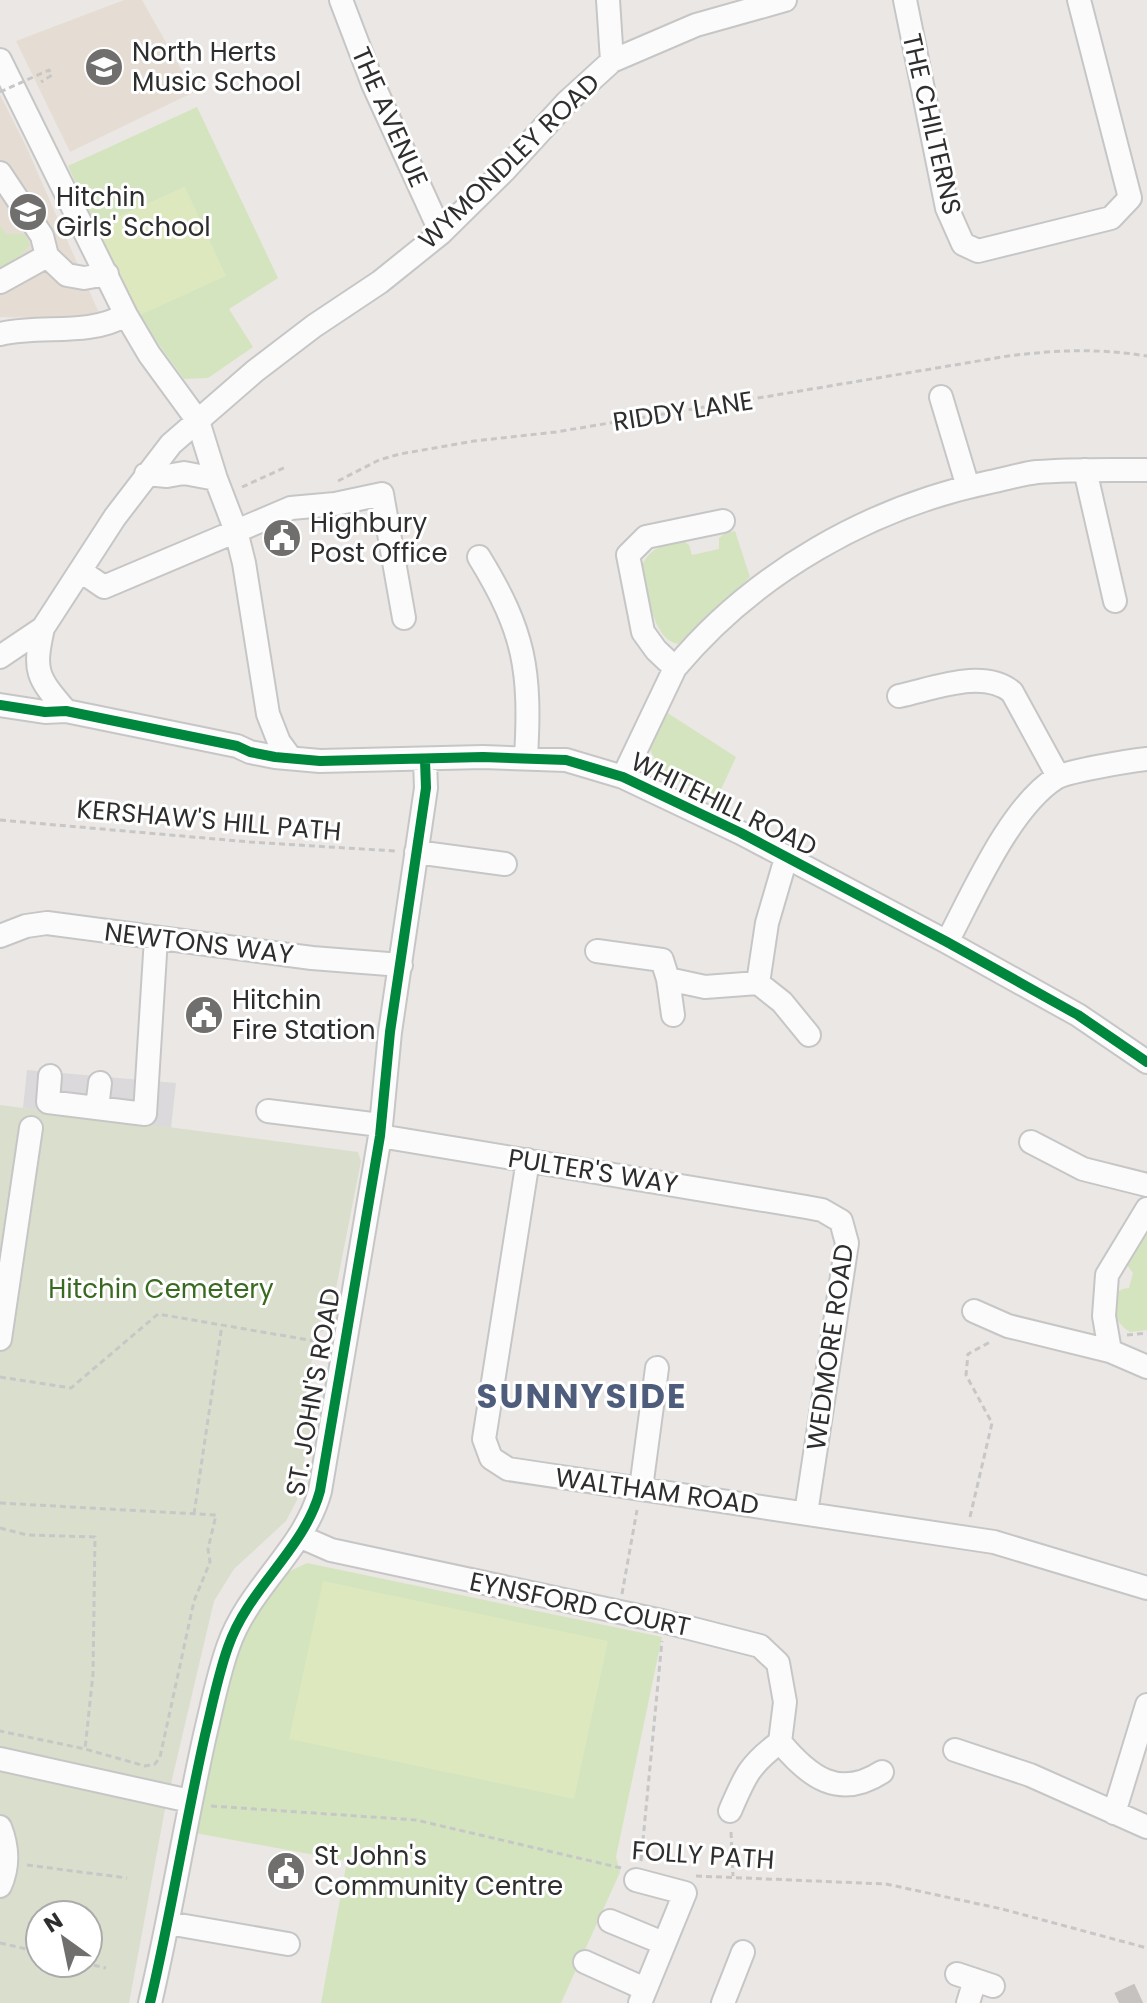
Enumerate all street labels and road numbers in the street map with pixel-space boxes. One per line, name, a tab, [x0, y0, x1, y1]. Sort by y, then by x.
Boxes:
street label: THE CHILTERNS	[894, 30, 970, 218]
street label: THE AVENUE	[343, 41, 437, 193]
street label: WYMONDLEY ROAD	[411, 65, 607, 257]
street label: RIDDY LANE	[610, 382, 756, 440]
street label: WHITEHILL ROAD	[625, 743, 823, 865]
street label: KERSHAW'S HILL PATH	[75, 790, 343, 850]
street label: NEWTONS WAY	[102, 914, 296, 972]
street label: PULTER'S WAY	[505, 1140, 681, 1202]
street label: WEDMORE ROAD	[798, 1241, 862, 1453]
street label: ST. JOHN'S ROAD	[277, 1285, 349, 1499]
street label: WALTHAM ROAD	[553, 1459, 761, 1523]
street label: EYNSFORD COURT	[466, 1563, 694, 1645]
street label: FOLLY PATH	[631, 1832, 775, 1878]

